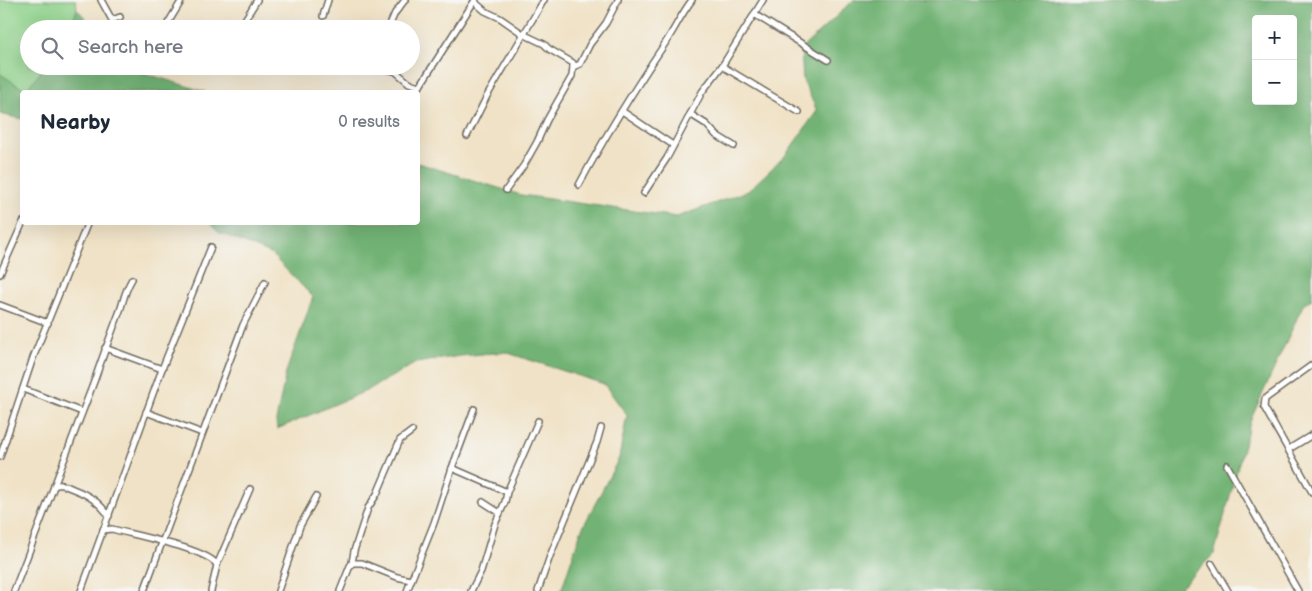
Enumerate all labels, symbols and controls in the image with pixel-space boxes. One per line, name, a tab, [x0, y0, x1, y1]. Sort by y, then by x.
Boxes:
map controls	[1252, 15, 1297, 105]
button: +	[1252, 15, 1297, 60]
search box	[20, 20, 420, 75]
icon: search	[38, 34, 66, 62]
text: Search here	[78, 36, 183, 59]
button: −	[1252, 60, 1297, 105]
text: Nearby	[40, 110, 110, 135]
text: 0 results	[338, 113, 400, 132]

